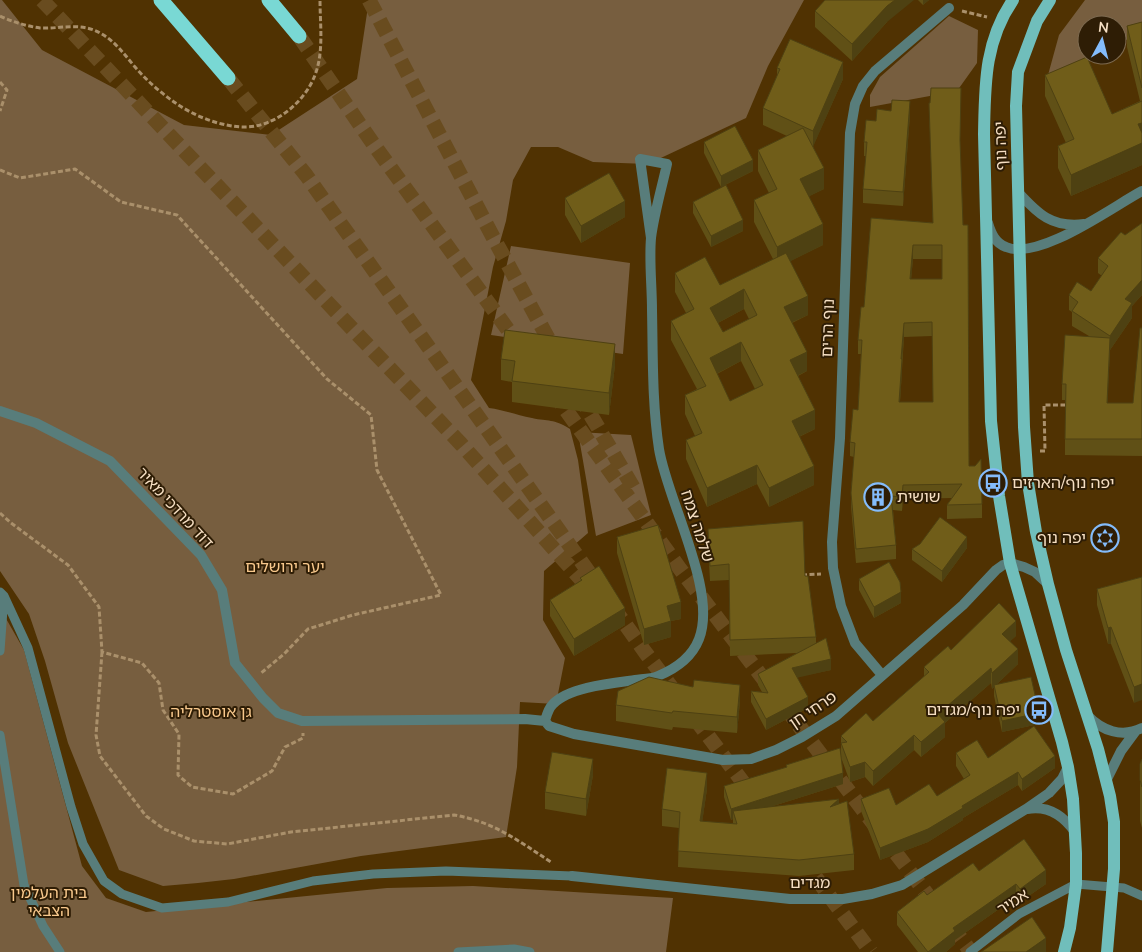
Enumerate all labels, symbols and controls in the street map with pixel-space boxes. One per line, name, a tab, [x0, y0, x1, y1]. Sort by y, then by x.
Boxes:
north arrow	[1077, 15, 1127, 65]
text: N	[1097, 18, 1110, 38]
street label: יפה נוף	[989, 121, 1013, 171]
street label: נוף הרים	[816, 298, 840, 358]
street label: דוד מרדכי מאיר	[132, 463, 219, 554]
bus stop icon: יפה נוף/הארזים	[978, 468, 1008, 498]
place label: יפה נוף/הארזים	[1012, 472, 1114, 494]
building icon: שושית	[863, 482, 893, 512]
place label: שושית	[897, 486, 941, 508]
street label: שלמה צמח	[675, 487, 719, 565]
synagogue icon: יפה נוף	[1090, 523, 1120, 553]
place label: יפה נוף	[1037, 527, 1086, 549]
park label: יער ירושלים	[245, 556, 325, 578]
street label: פרחי חן	[785, 686, 841, 734]
bus stop icon: יפה נוף/מגדים	[1024, 695, 1054, 725]
place label: יפה נוף/מגדים	[926, 699, 1020, 721]
park label: גן אוסטרליה	[170, 701, 252, 723]
street label: מגדים	[790, 872, 830, 894]
park label: בית העלמין הצבאי	[10, 882, 88, 922]
street label: אמיר	[993, 884, 1033, 920]

